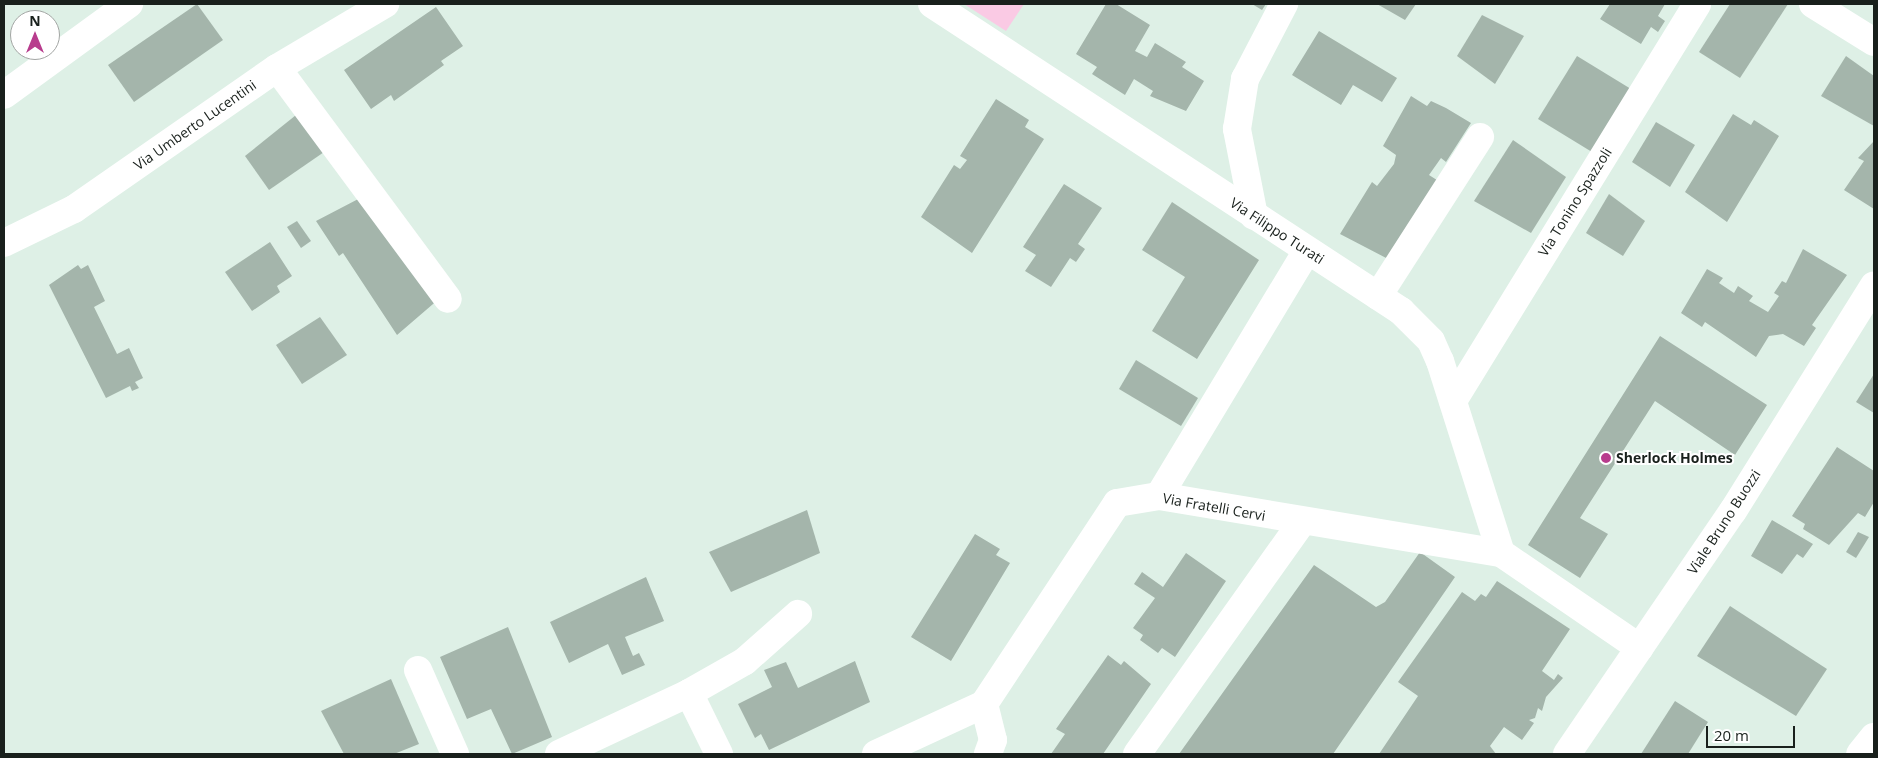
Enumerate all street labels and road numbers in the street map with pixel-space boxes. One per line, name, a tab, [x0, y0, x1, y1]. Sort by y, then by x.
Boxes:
street label: Via Umberto Lucentini	[131, 76, 259, 174]
street label: Via Tonino Spazzoli	[1535, 145, 1615, 259]
street label: Via Filippo Turati	[1227, 194, 1327, 268]
street label: Viale Bruno Buozzi	[1684, 467, 1764, 577]
street label: Via Fratelli Cervi	[1161, 490, 1267, 524]

